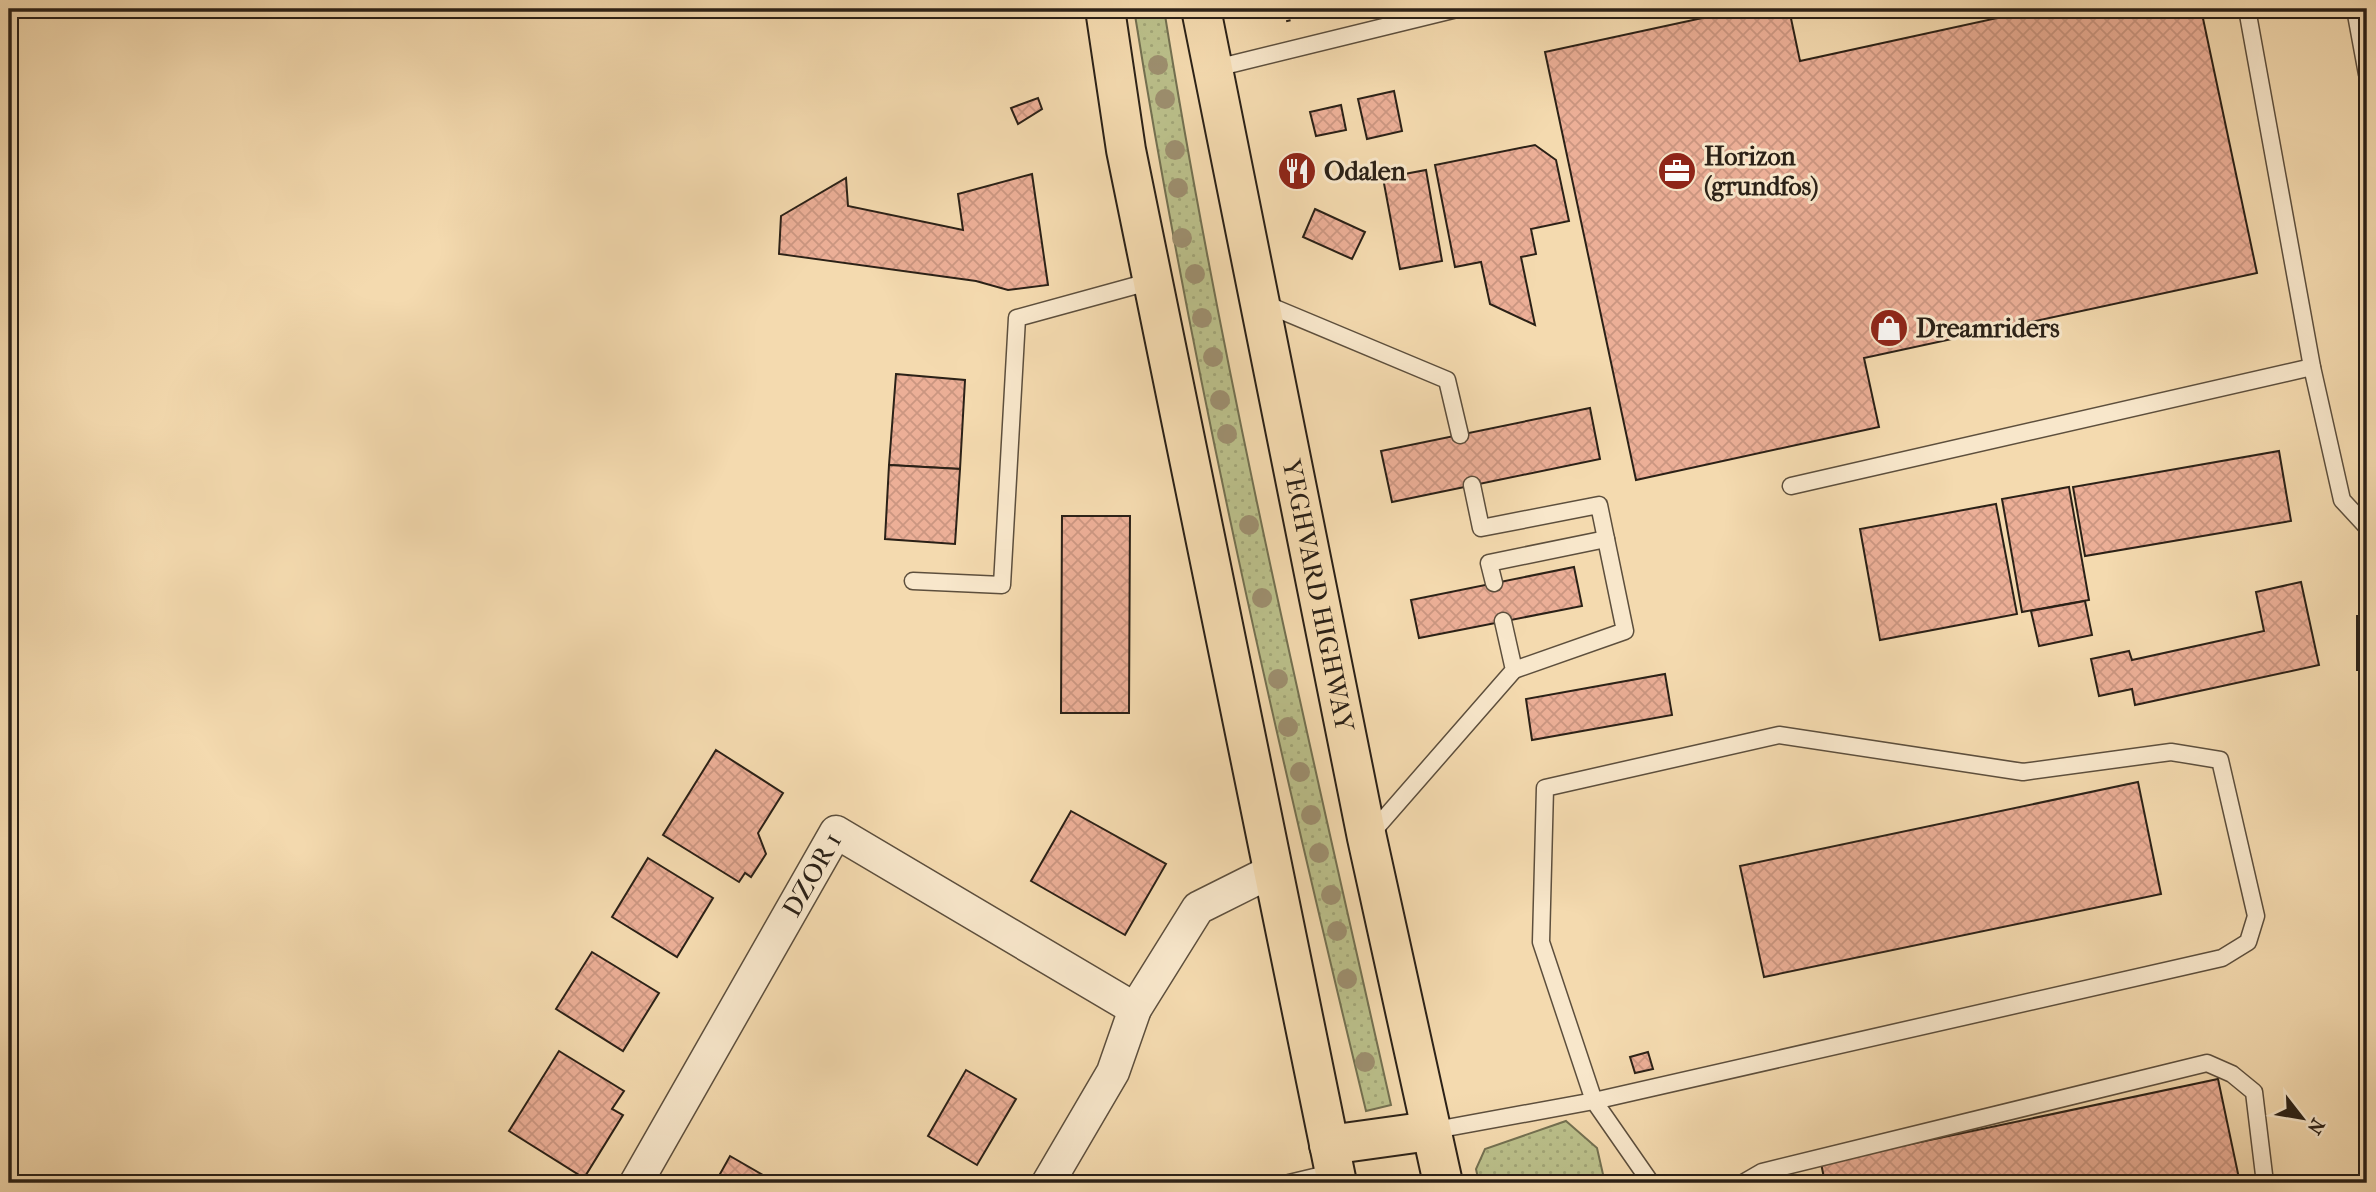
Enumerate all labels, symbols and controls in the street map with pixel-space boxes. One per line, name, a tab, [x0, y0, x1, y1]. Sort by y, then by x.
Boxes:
place label: Horizon (grundfos)	[1704, 141, 1818, 202]
restaurant icon: Odalen	[1276, 150, 1318, 192]
office icon: Horizon (grundfos)	[1656, 150, 1698, 192]
place label: Odalen	[1324, 156, 1407, 187]
shop icon: Dreamriders	[1868, 307, 1910, 349]
place label: Dreamriders	[1916, 313, 2060, 344]
street label: YEGHVARD HIGHWAY	[1276, 456, 1361, 735]
street label: DZOR 1	[776, 827, 848, 922]
north arrow	[2268, 1084, 2338, 1154]
text: N	[2302, 1114, 2329, 1139]

